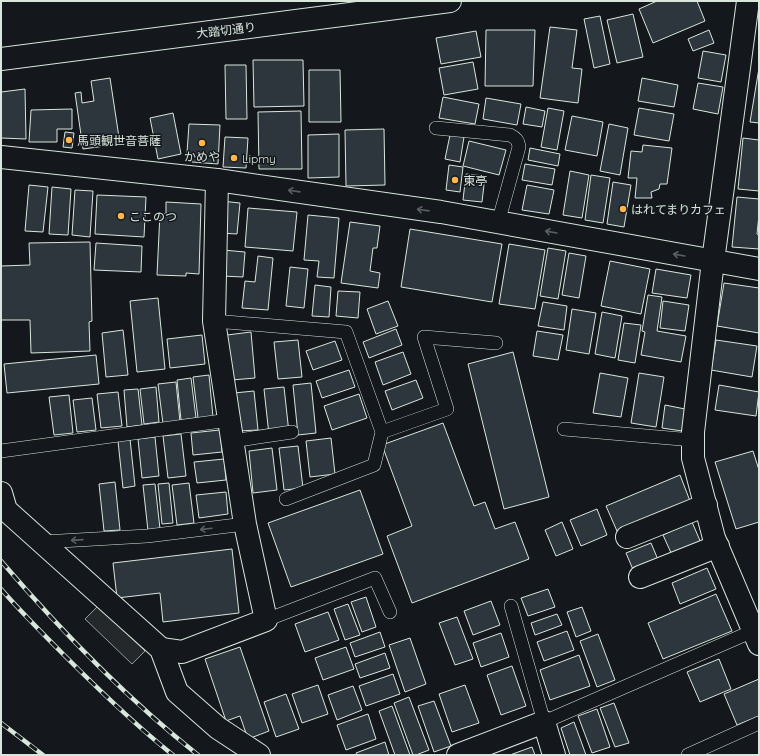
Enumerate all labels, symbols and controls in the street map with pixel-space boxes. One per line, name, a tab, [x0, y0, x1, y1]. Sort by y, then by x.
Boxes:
street label: 大踏切通り	[195, 19, 257, 41]
place label: 馬頭観世音菩薩	[77, 133, 161, 148]
marker: 馬頭観世音菩薩	[64, 135, 74, 145]
marker: かめや	[197, 138, 207, 148]
place label: かめや	[184, 149, 220, 164]
place label: Lipmy	[242, 151, 276, 166]
marker: Lipmy	[229, 153, 239, 163]
place label: 東亭	[463, 173, 487, 188]
marker: 東亭	[450, 175, 460, 185]
one-way arrow	[288, 187, 301, 195]
place label: はれてまりカフェ	[631, 202, 726, 217]
marker: はれてまりカフェ	[618, 204, 628, 214]
one-way arrow	[417, 206, 430, 214]
place label: ここのつ	[129, 209, 177, 224]
marker: ここのつ	[116, 211, 126, 221]
one-way arrow	[545, 228, 558, 236]
one-way arrow	[673, 251, 686, 259]
one-way arrow	[200, 525, 213, 533]
one-way arrow	[71, 537, 84, 544]

